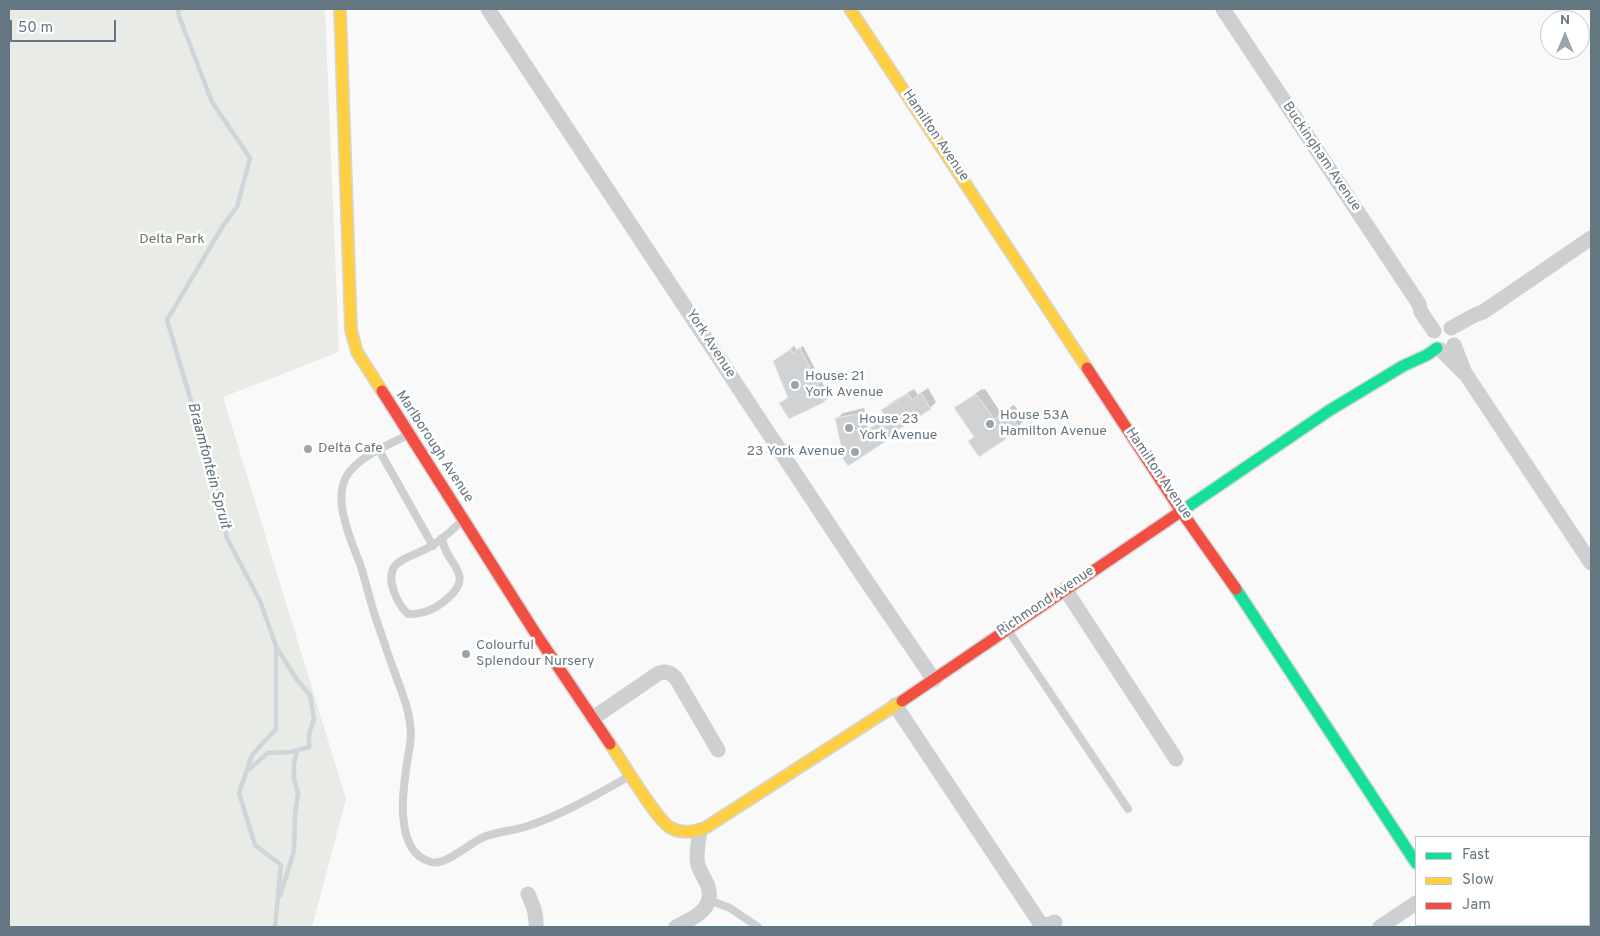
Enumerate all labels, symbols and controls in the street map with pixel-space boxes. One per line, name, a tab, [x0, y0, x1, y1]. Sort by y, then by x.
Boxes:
scale bar	[12, 10, 119, 42]
north arrow	[1540, 10, 1590, 60]
text: N	[1560, 12, 1570, 29]
text: 50 m	[18, 19, 53, 38]
street label: Hamilton Avenue	[898, 87, 972, 185]
street label: Buckingham Avenue	[1278, 99, 1364, 215]
park label: Delta Park	[139, 232, 205, 248]
street label: York Avenue	[682, 307, 738, 381]
place label: House: 21 York Avenue	[805, 369, 883, 402]
marker: House: 21 York Avenue	[789, 379, 801, 391]
street label: Marlborough Avenue	[392, 388, 476, 506]
water label: Braamfontein Spruit	[182, 401, 234, 531]
place label: House 53A Hamilton Avenue	[1000, 408, 1107, 441]
place label: House 23 York Avenue	[859, 412, 937, 444]
marker: House 53A Hamilton Avenue	[984, 418, 996, 430]
marker: House 23 York Avenue	[843, 422, 855, 434]
street label: Hamilton Avenue	[1121, 425, 1195, 523]
place label: Delta Cafe	[318, 441, 383, 457]
marker: Delta Cafe	[302, 443, 314, 455]
place label: 23 York Avenue	[746, 444, 845, 460]
marker: 23 York Avenue	[849, 446, 861, 458]
street label: Richmond Avenue	[994, 563, 1098, 641]
place label: Colourful Splendour Nursery	[476, 638, 594, 670]
marker: Colourful Splendour Nursery	[460, 648, 472, 660]
legend	[1415, 836, 1590, 926]
text: Fast	[1462, 846, 1490, 865]
text: Slow	[1462, 871, 1494, 890]
text: Jam	[1462, 896, 1491, 915]

